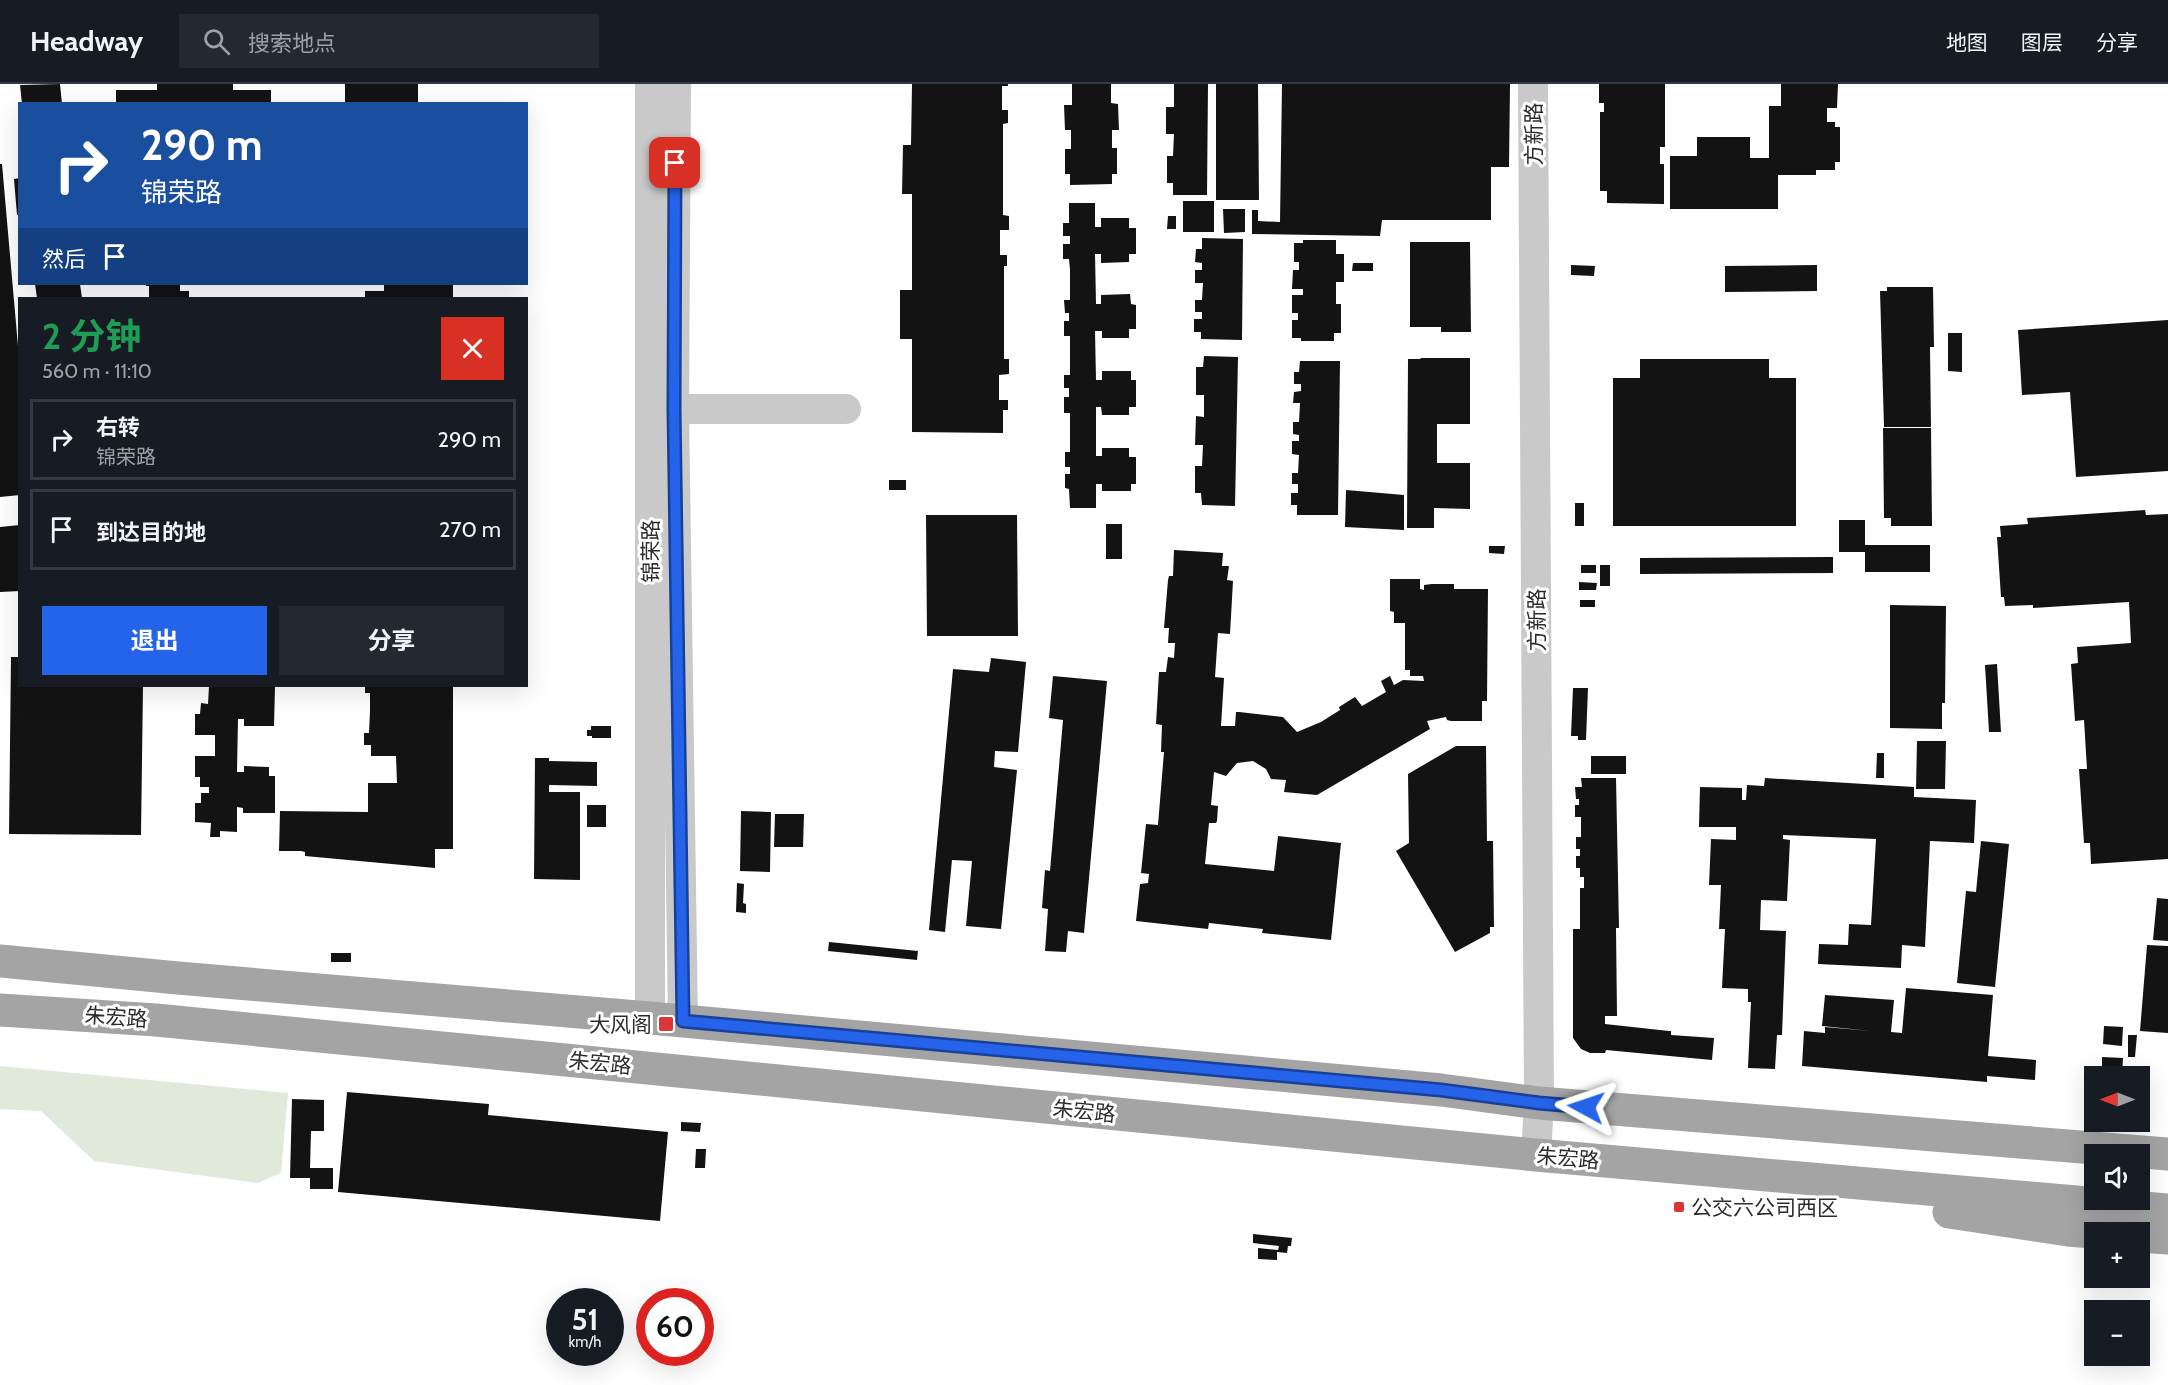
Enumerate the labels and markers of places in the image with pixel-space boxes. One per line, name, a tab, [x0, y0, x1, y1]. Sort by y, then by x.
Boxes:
pin	[649, 137, 700, 188]
place label: 大风阁	[589, 1012, 652, 1037]
marker: 大风阁	[657, 1015, 675, 1033]
place label: 公交六公司西区	[1691, 1195, 1838, 1220]
marker: 公交六公司西区	[1672, 1200, 1686, 1214]

